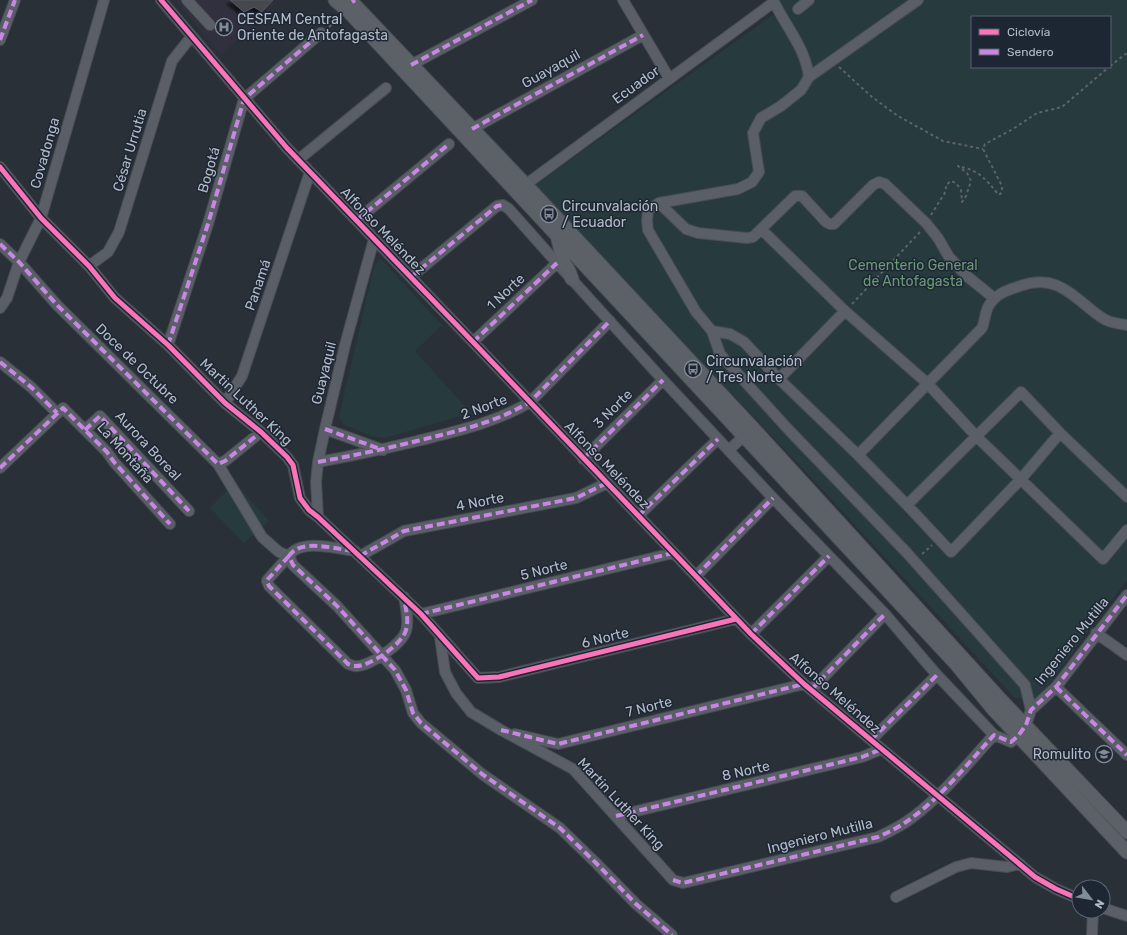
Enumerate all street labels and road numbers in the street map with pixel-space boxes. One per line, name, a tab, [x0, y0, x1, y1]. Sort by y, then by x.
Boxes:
street label: Guayaquil	[519, 46, 583, 92]
street label: Ecuador	[609, 62, 663, 108]
street label: César Urrutia	[109, 106, 151, 194]
street label: Covadonga	[27, 115, 63, 191]
street label: Bogotá	[194, 145, 224, 195]
street label: Alfonso Meléndez	[337, 184, 429, 278]
street label: Panamá	[241, 257, 275, 313]
street label: 1 Norte	[483, 270, 529, 314]
street label: Doce de Octubre	[92, 320, 182, 408]
street label: Guayaquil	[308, 340, 340, 406]
street label: Martin Luther King	[196, 355, 296, 449]
street label: 3 Norte	[590, 386, 636, 432]
street label: 2 Norte	[459, 391, 510, 423]
street label: Aurora Boreal	[111, 408, 185, 484]
street label: Alfonso Meléndez	[561, 418, 653, 512]
street label: La Montaña	[93, 419, 157, 487]
street label: 4 Norte	[455, 489, 506, 515]
street label: 5 Norte	[519, 556, 570, 584]
street label: Ingeniero Mutilla	[1031, 594, 1113, 688]
street label: 6 Norte	[580, 624, 631, 652]
street label: Alfonso Meléndez	[786, 649, 884, 737]
street label: 7 Norte	[624, 693, 674, 721]
street label: Martin Luther King	[574, 754, 668, 854]
street label: 8 Norte	[720, 757, 772, 785]
street label: Ingeniero Mutilla	[766, 815, 874, 857]

